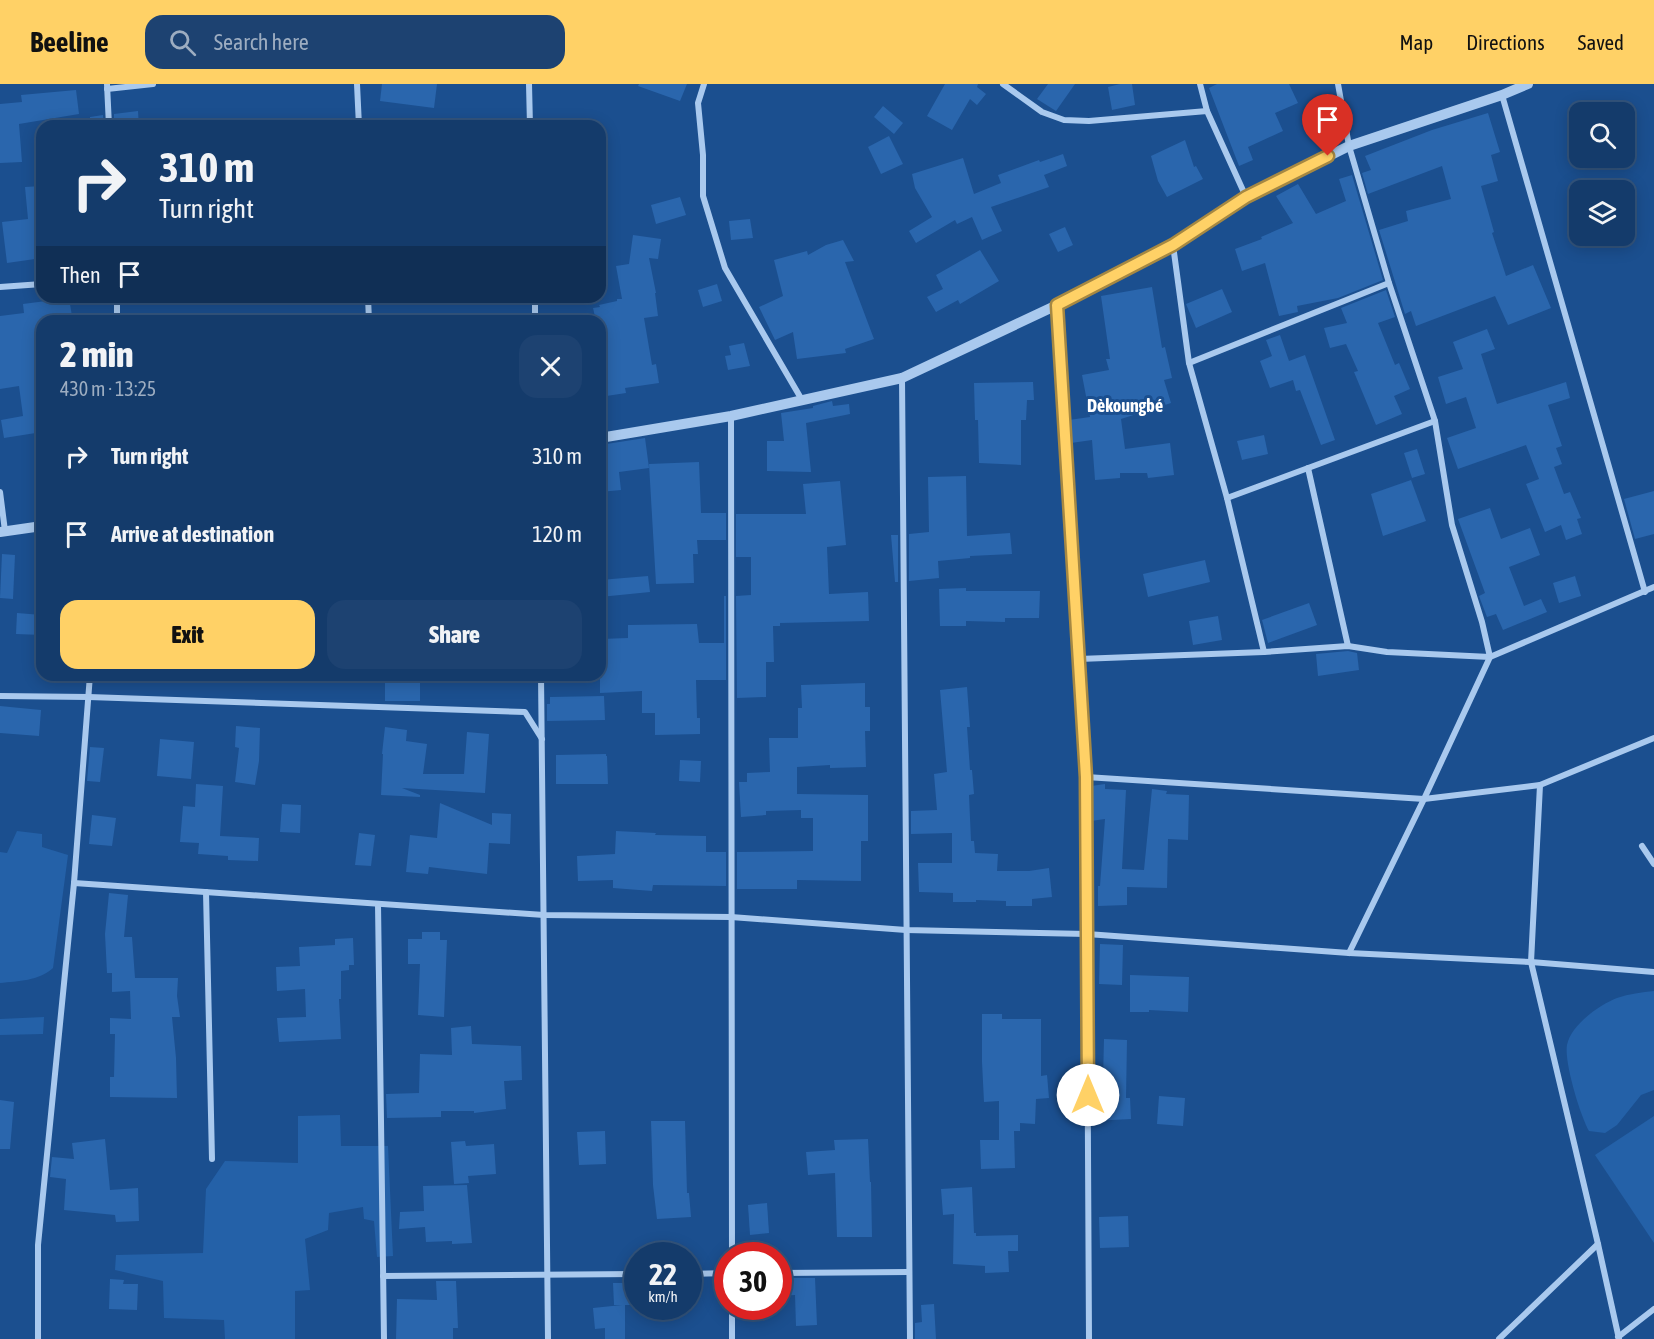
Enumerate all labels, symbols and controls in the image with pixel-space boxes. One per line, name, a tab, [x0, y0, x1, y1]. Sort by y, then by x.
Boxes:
search box	[145, 15, 565, 69]
text: Beeline	[30, 26, 109, 58]
icon: search	[166, 26, 199, 59]
text: Search here	[214, 29, 309, 55]
text: Map	[1399, 30, 1433, 54]
text: Directions	[1466, 30, 1545, 54]
text: Saved	[1578, 30, 1624, 54]
pin	[1302, 94, 1353, 156]
map controls	[1569, 102, 1635, 246]
button: search	[1569, 102, 1635, 168]
icon: arrive	[1311, 103, 1344, 136]
text: 310 m	[159, 143, 254, 191]
icon: right	[60, 144, 138, 222]
button: layers	[1569, 180, 1635, 246]
text: Turn right	[159, 193, 254, 224]
icon: arrive	[113, 258, 146, 291]
text: Then	[60, 262, 101, 288]
text: 2 min	[60, 333, 134, 375]
button: close	[519, 335, 582, 398]
text: 430 m · 13:25	[60, 377, 156, 400]
district label: Dèkoungbé	[1087, 395, 1163, 416]
icon: right	[60, 440, 93, 473]
text: Turn right	[111, 443, 188, 469]
text: 310 m	[532, 443, 582, 469]
icon: arrive	[60, 518, 93, 551]
text: Arrive at destination	[111, 521, 274, 547]
text: 120 m	[532, 521, 582, 547]
button: Exit	[60, 600, 315, 669]
button: Share	[327, 600, 582, 669]
position arrow	[1056, 1063, 1120, 1127]
speed limit sign: 30	[714, 1242, 792, 1320]
text: 22	[649, 1257, 677, 1291]
text: km/h	[648, 1288, 678, 1305]

